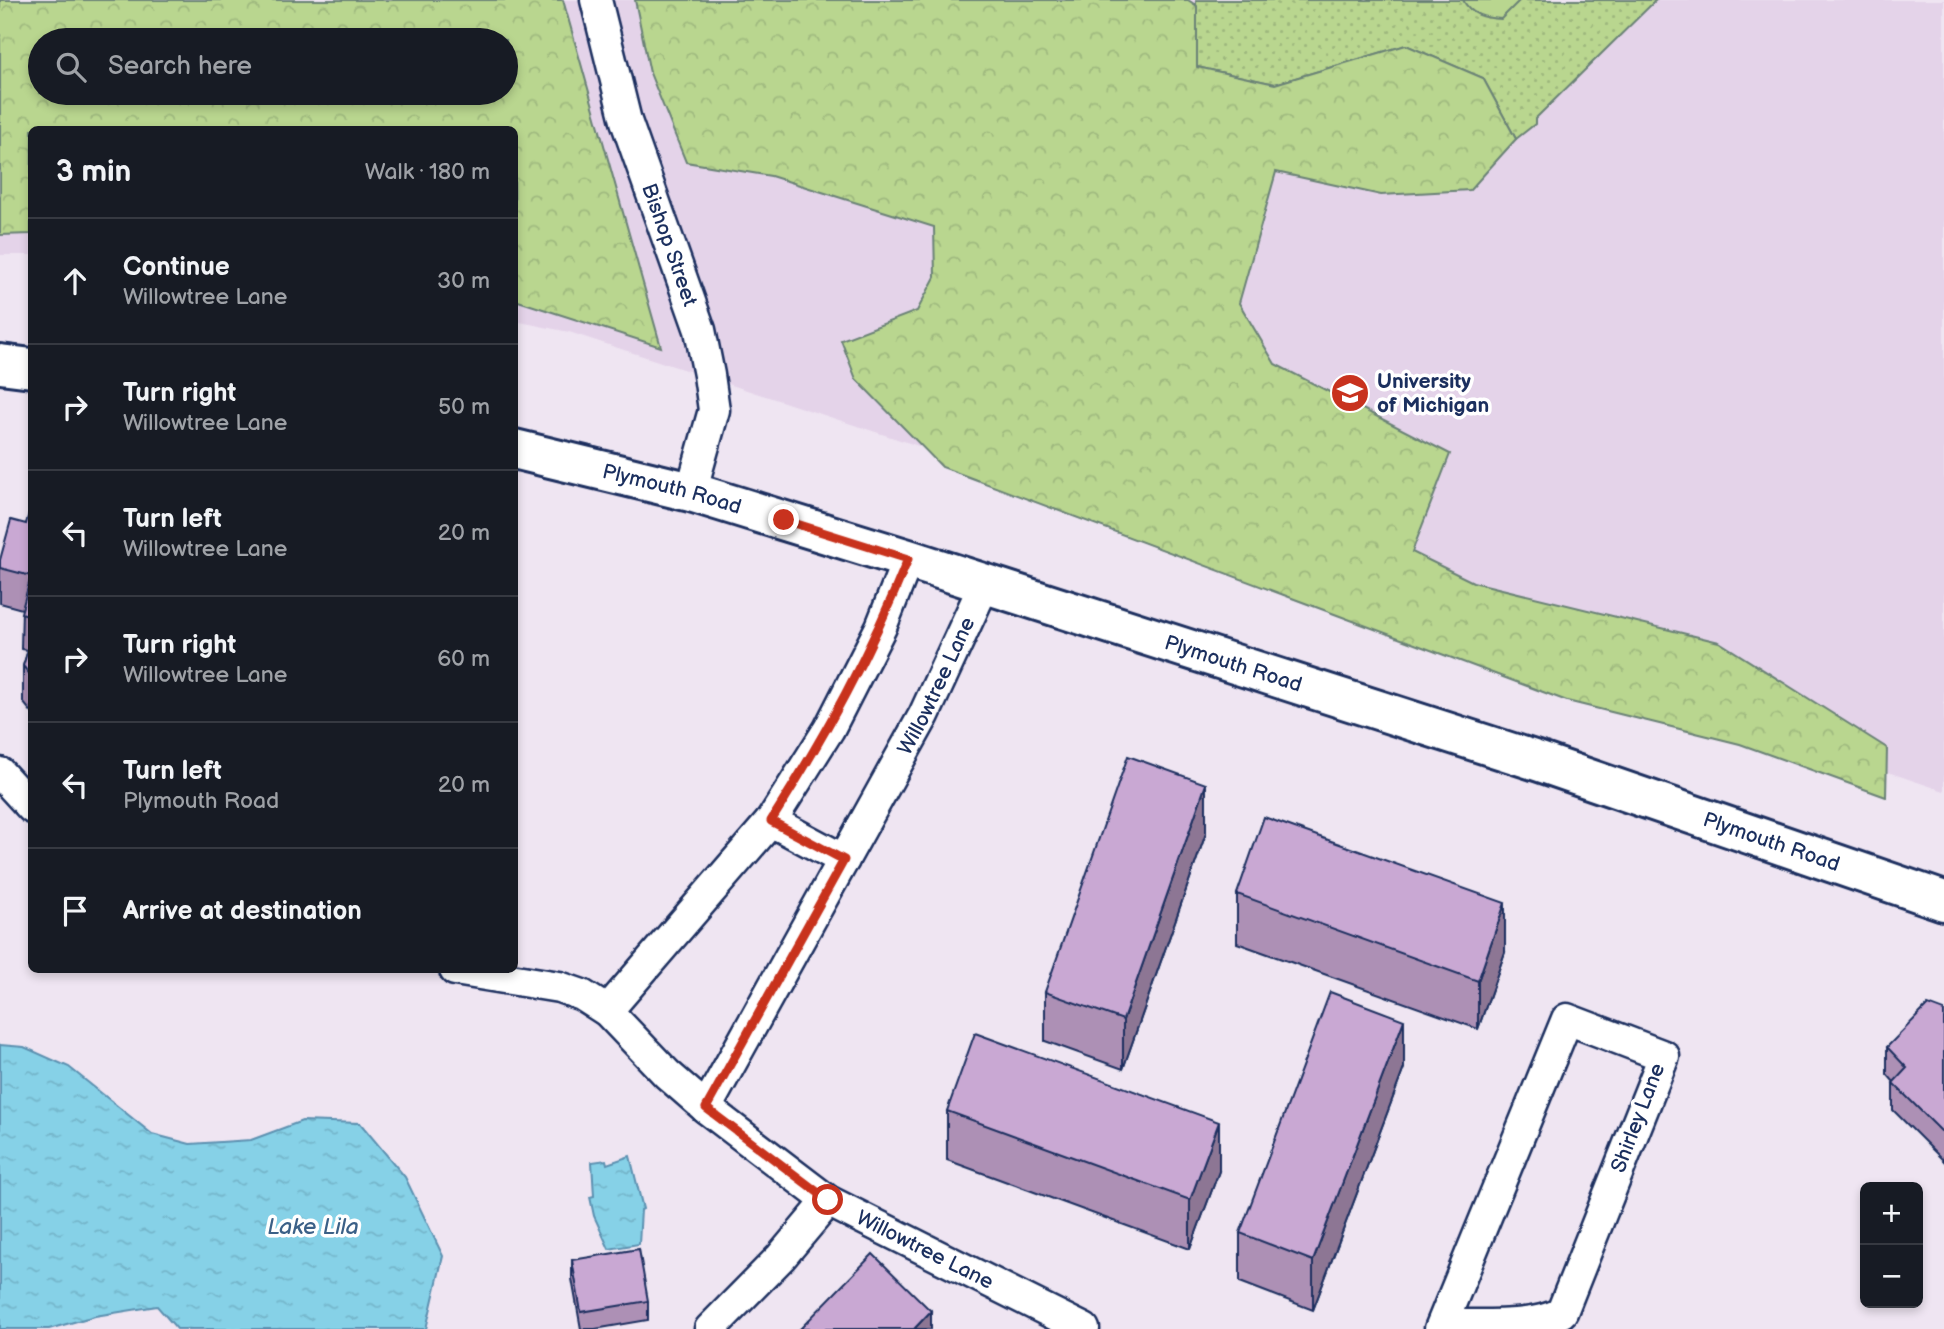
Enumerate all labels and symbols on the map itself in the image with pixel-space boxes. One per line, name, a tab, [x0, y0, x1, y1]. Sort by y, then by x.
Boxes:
street label: Bishop Street	[637, 180, 703, 310]
place label: University of Michigan	[1377, 369, 1489, 418]
school or university icon: University of Michigan	[1329, 372, 1371, 414]
street label: Plymouth Road	[600, 458, 745, 519]
route end	[768, 504, 799, 535]
street label: Willowtree Lane	[892, 613, 980, 759]
street label: Plymouth Road	[1162, 630, 1305, 697]
street label: Plymouth Road	[1700, 807, 1843, 877]
street label: Shirley Lane	[1606, 1060, 1670, 1176]
route start	[812, 1184, 843, 1215]
street label: Willowtree Lane	[852, 1205, 998, 1294]
water label: Lake Lila	[267, 1213, 359, 1241]

